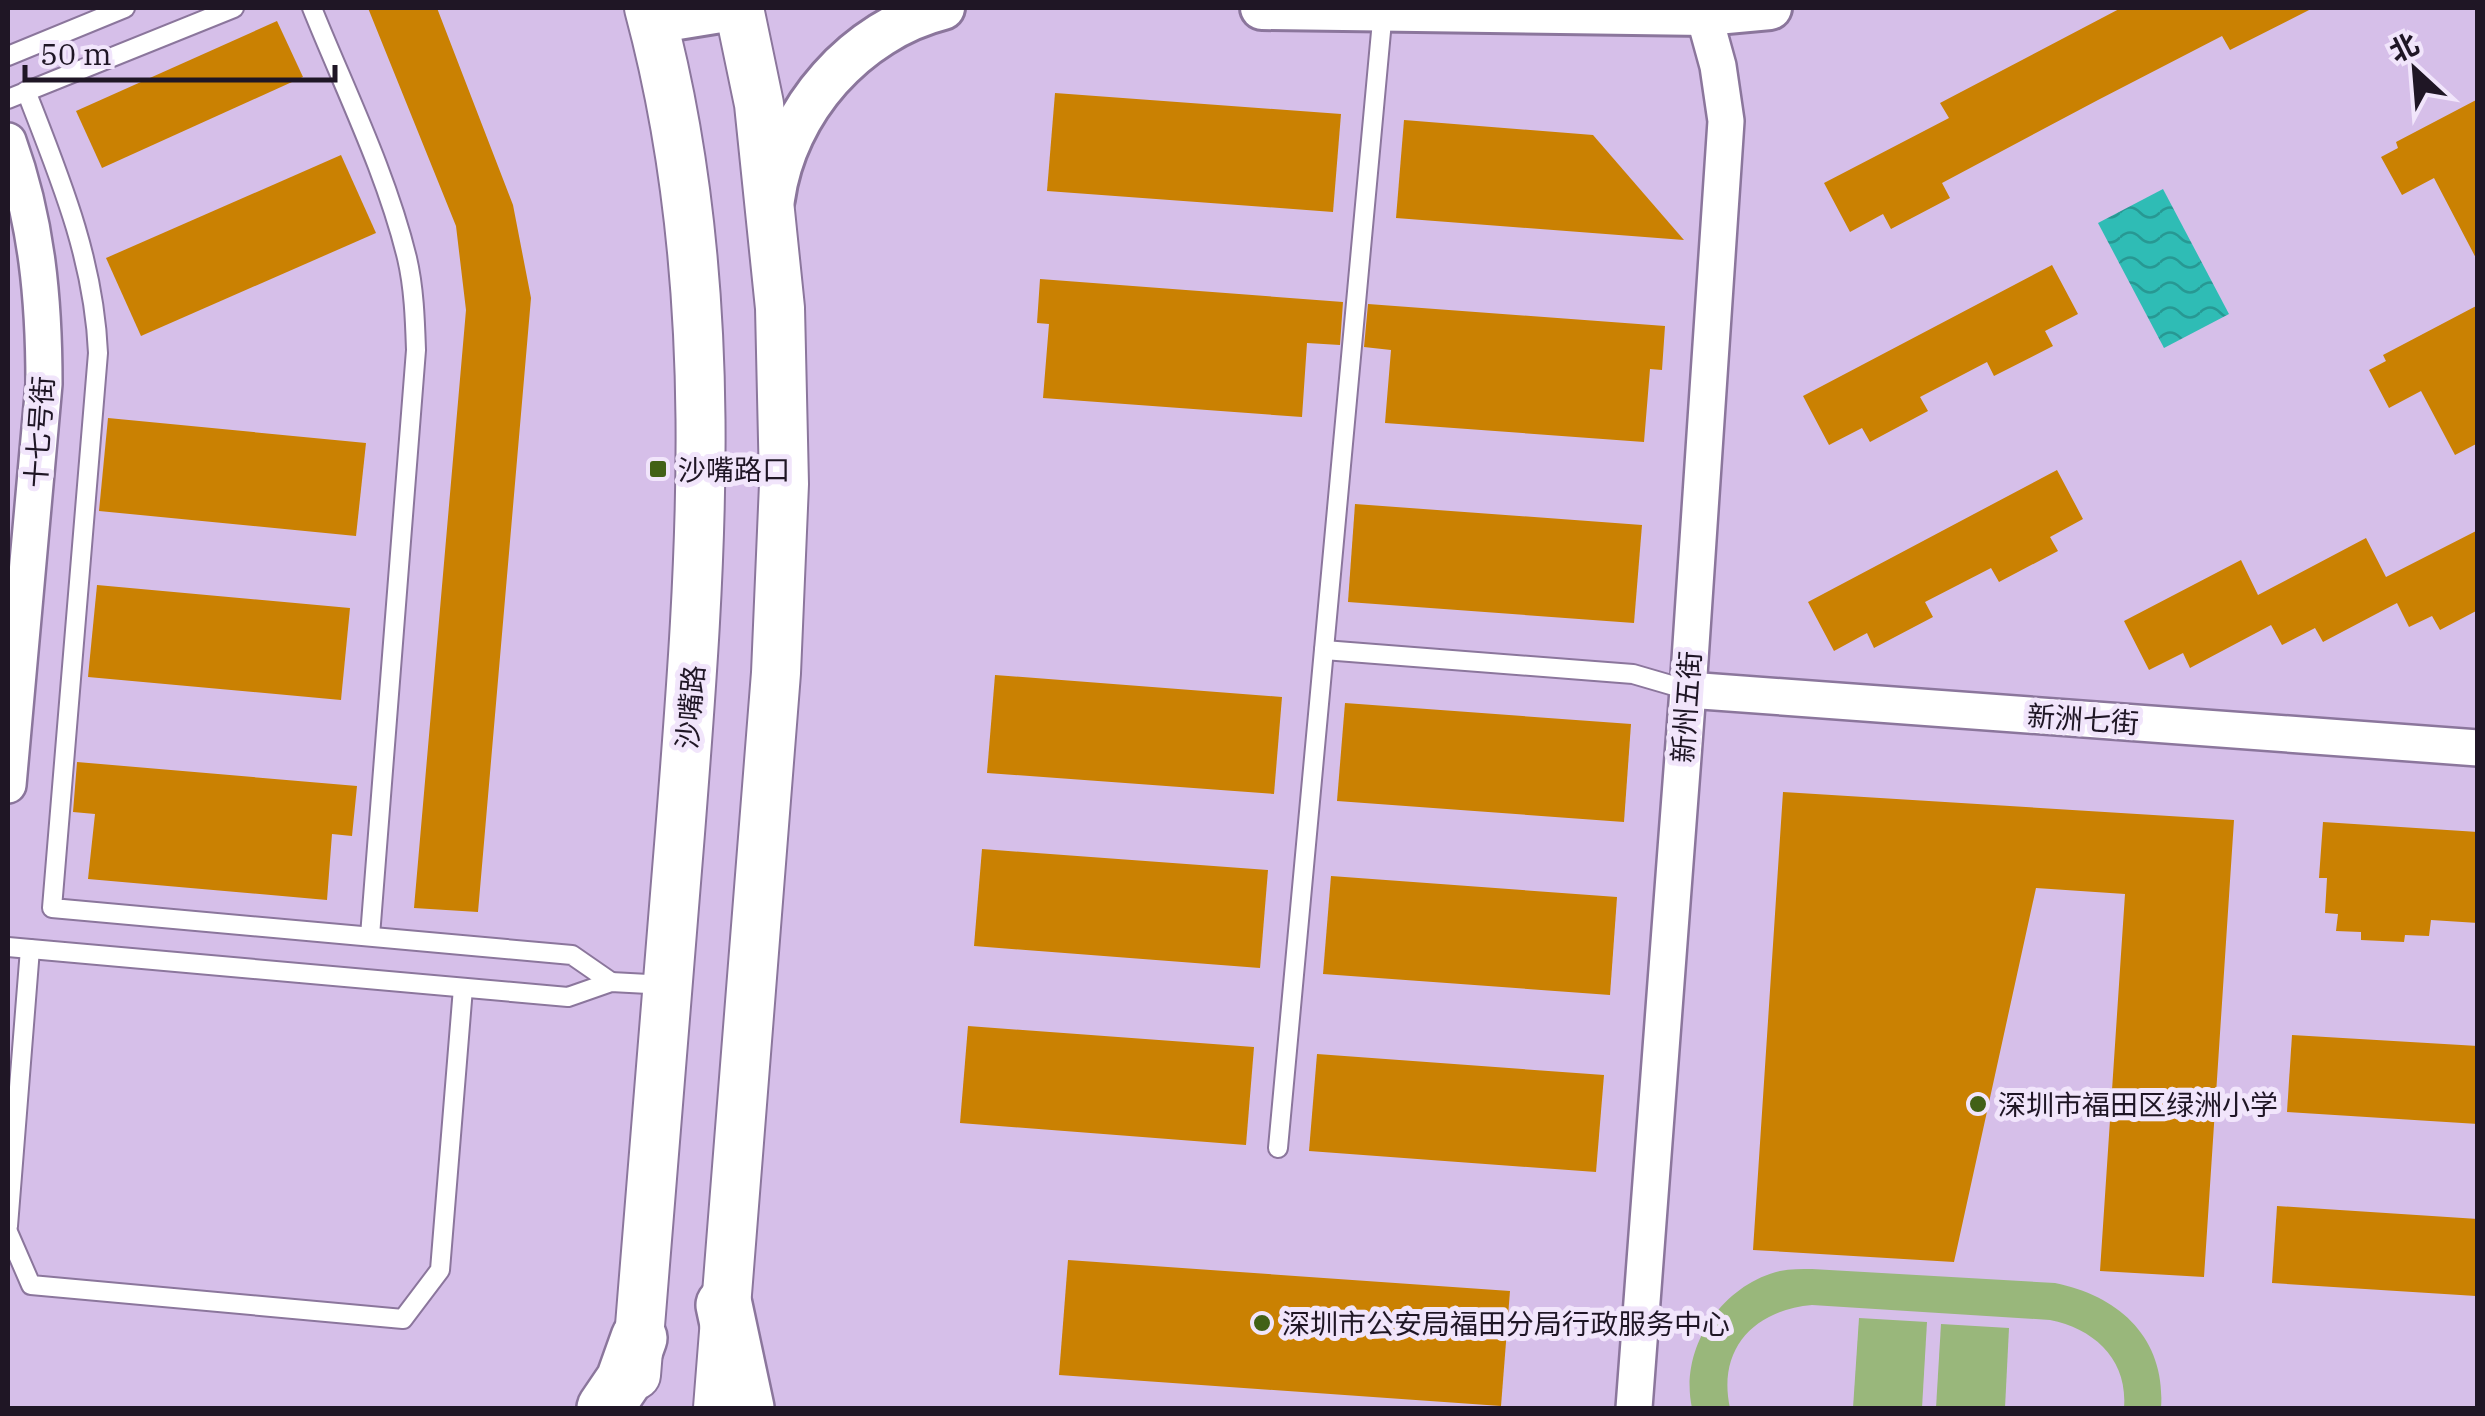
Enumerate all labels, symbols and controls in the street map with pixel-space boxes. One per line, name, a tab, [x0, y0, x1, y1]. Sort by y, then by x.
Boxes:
scale bar	[25, 20, 335, 82]
north arrow	[2365, 20, 2465, 120]
text: 北	[2383, 24, 2425, 70]
text: 50 m	[40, 34, 112, 73]
street label: 十七号街	[17, 375, 61, 489]
place label: 沙嘴路口	[678, 451, 790, 488]
marker: 沙嘴路口	[647, 458, 669, 480]
street label: 新州五街	[1664, 650, 1708, 764]
street label: 沙嘴路	[668, 664, 712, 750]
street label: 新洲七街	[2026, 697, 2140, 741]
place label: 深圳市福田区绿洲小学	[1998, 1086, 2278, 1123]
marker: 深圳市福田区绿洲小学	[1967, 1093, 1989, 1115]
place label: 深圳市公安局福田分局行政服务中心	[1282, 1305, 1730, 1342]
marker: 深圳市公安局福田分局行政服务中心	[1251, 1312, 1273, 1334]

